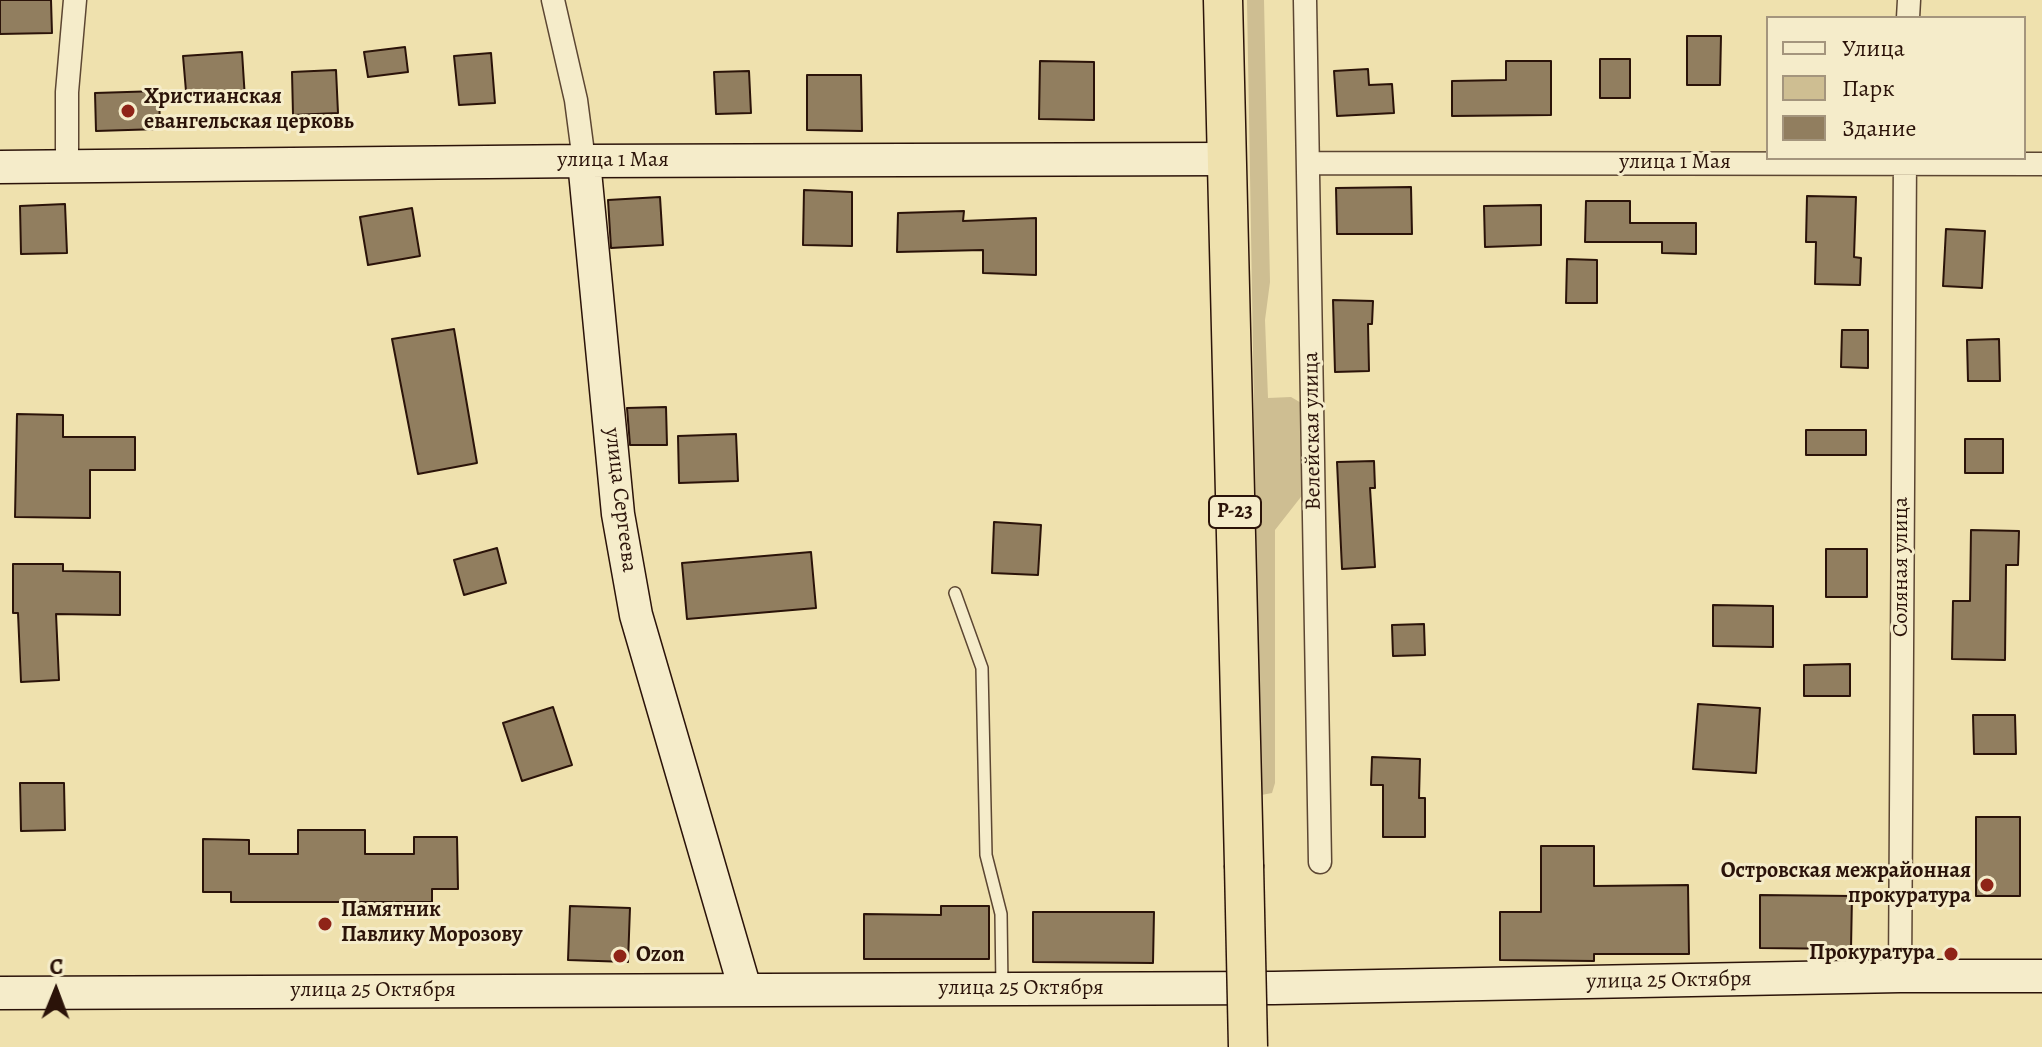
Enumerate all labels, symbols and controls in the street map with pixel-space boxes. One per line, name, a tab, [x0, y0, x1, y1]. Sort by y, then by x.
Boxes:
legend	[1766, 16, 2026, 160]
text: Улица	[1842, 32, 1905, 64]
text: Парк	[1842, 72, 1895, 104]
place label: Христианская евангельская церковь	[144, 85, 354, 136]
marker: Христианская евангельская церковь	[119, 102, 137, 120]
text: Здание	[1842, 112, 1917, 144]
street label: улица 1 Мая	[557, 148, 669, 174]
street label: улица 1 Мая	[1619, 150, 1731, 176]
street label: Велейская улица	[1298, 351, 1328, 511]
street label: улица Сергеева	[598, 426, 642, 574]
road number: Р-23	[1209, 496, 1261, 528]
street label: Соляная улица	[1889, 497, 1915, 637]
place label: Островская межрайонная прокуратура	[1721, 859, 1971, 910]
marker: Островская межрайонная прокуратура	[1978, 876, 1996, 894]
place label: Памятник Павлику Морозову	[341, 898, 523, 950]
marker: Памятник Павлику Морозову	[316, 915, 334, 933]
place label: Прокуратура	[1809, 941, 1935, 967]
place label: Ozon	[636, 943, 685, 969]
marker: Прокуратура	[1942, 945, 1960, 963]
marker: Ozon	[611, 947, 629, 965]
north arrow	[16, 951, 96, 1031]
text: С	[49, 952, 63, 982]
street label: улица 25 Октября	[1586, 966, 1752, 996]
street label: улица 25 Октября	[938, 976, 1104, 1002]
street label: улица 25 Октября	[290, 978, 456, 1004]

